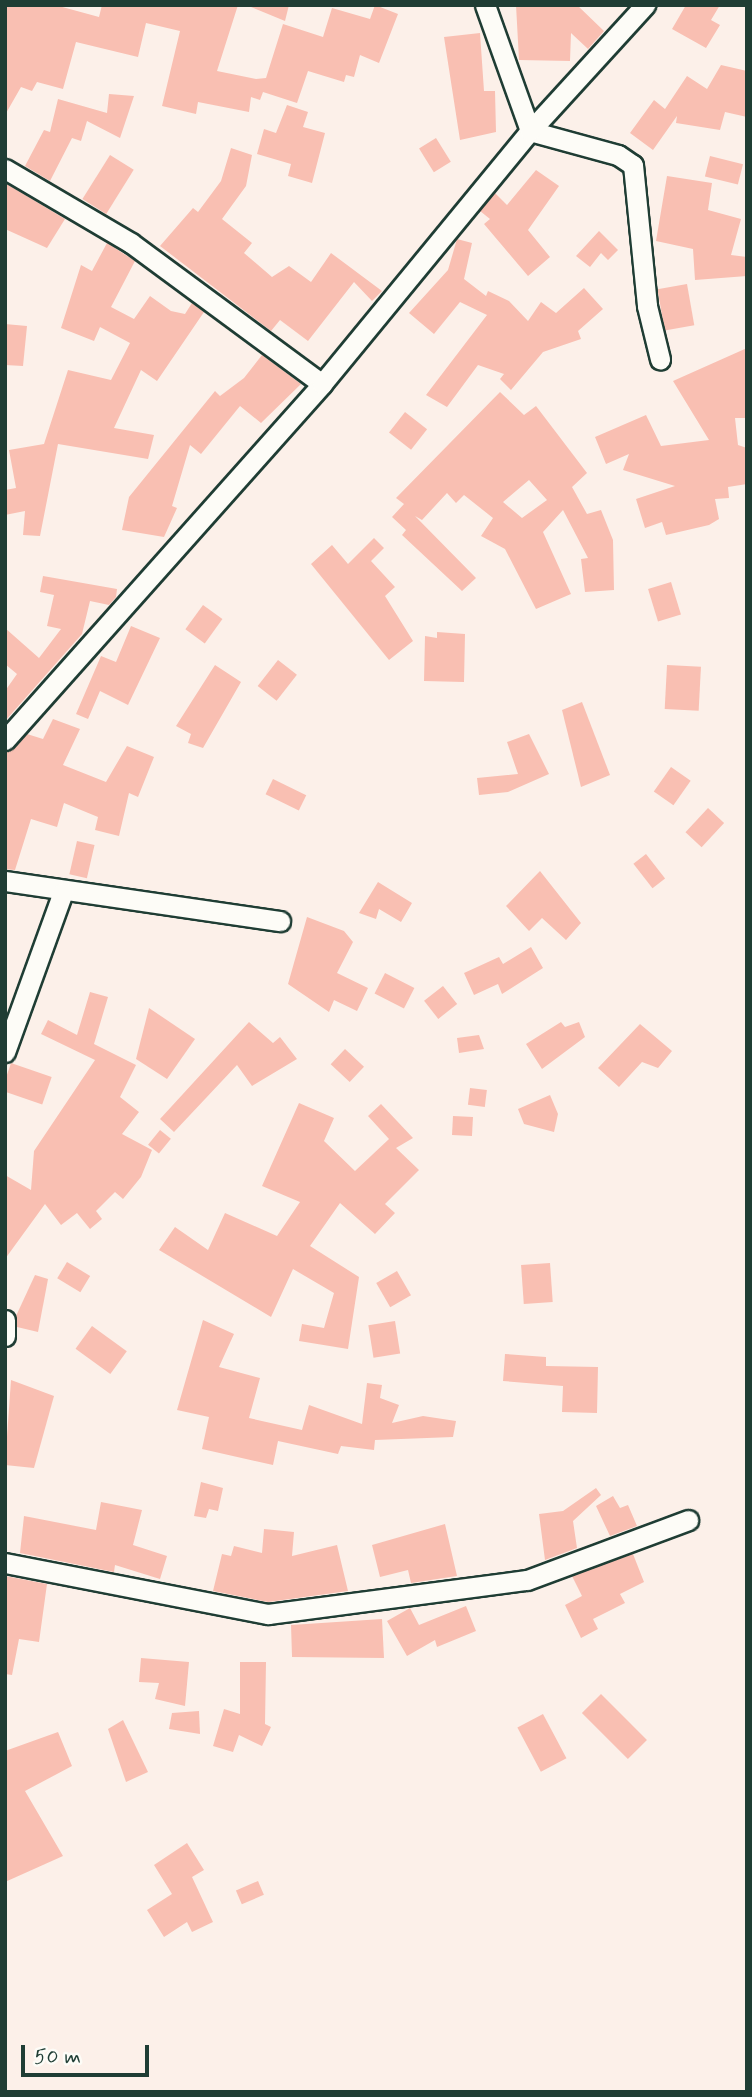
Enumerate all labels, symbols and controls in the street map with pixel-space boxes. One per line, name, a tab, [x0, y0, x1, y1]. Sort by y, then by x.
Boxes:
scale bar	[24, 2030, 152, 2074]
text: 50 m	[34, 2043, 81, 2071]

